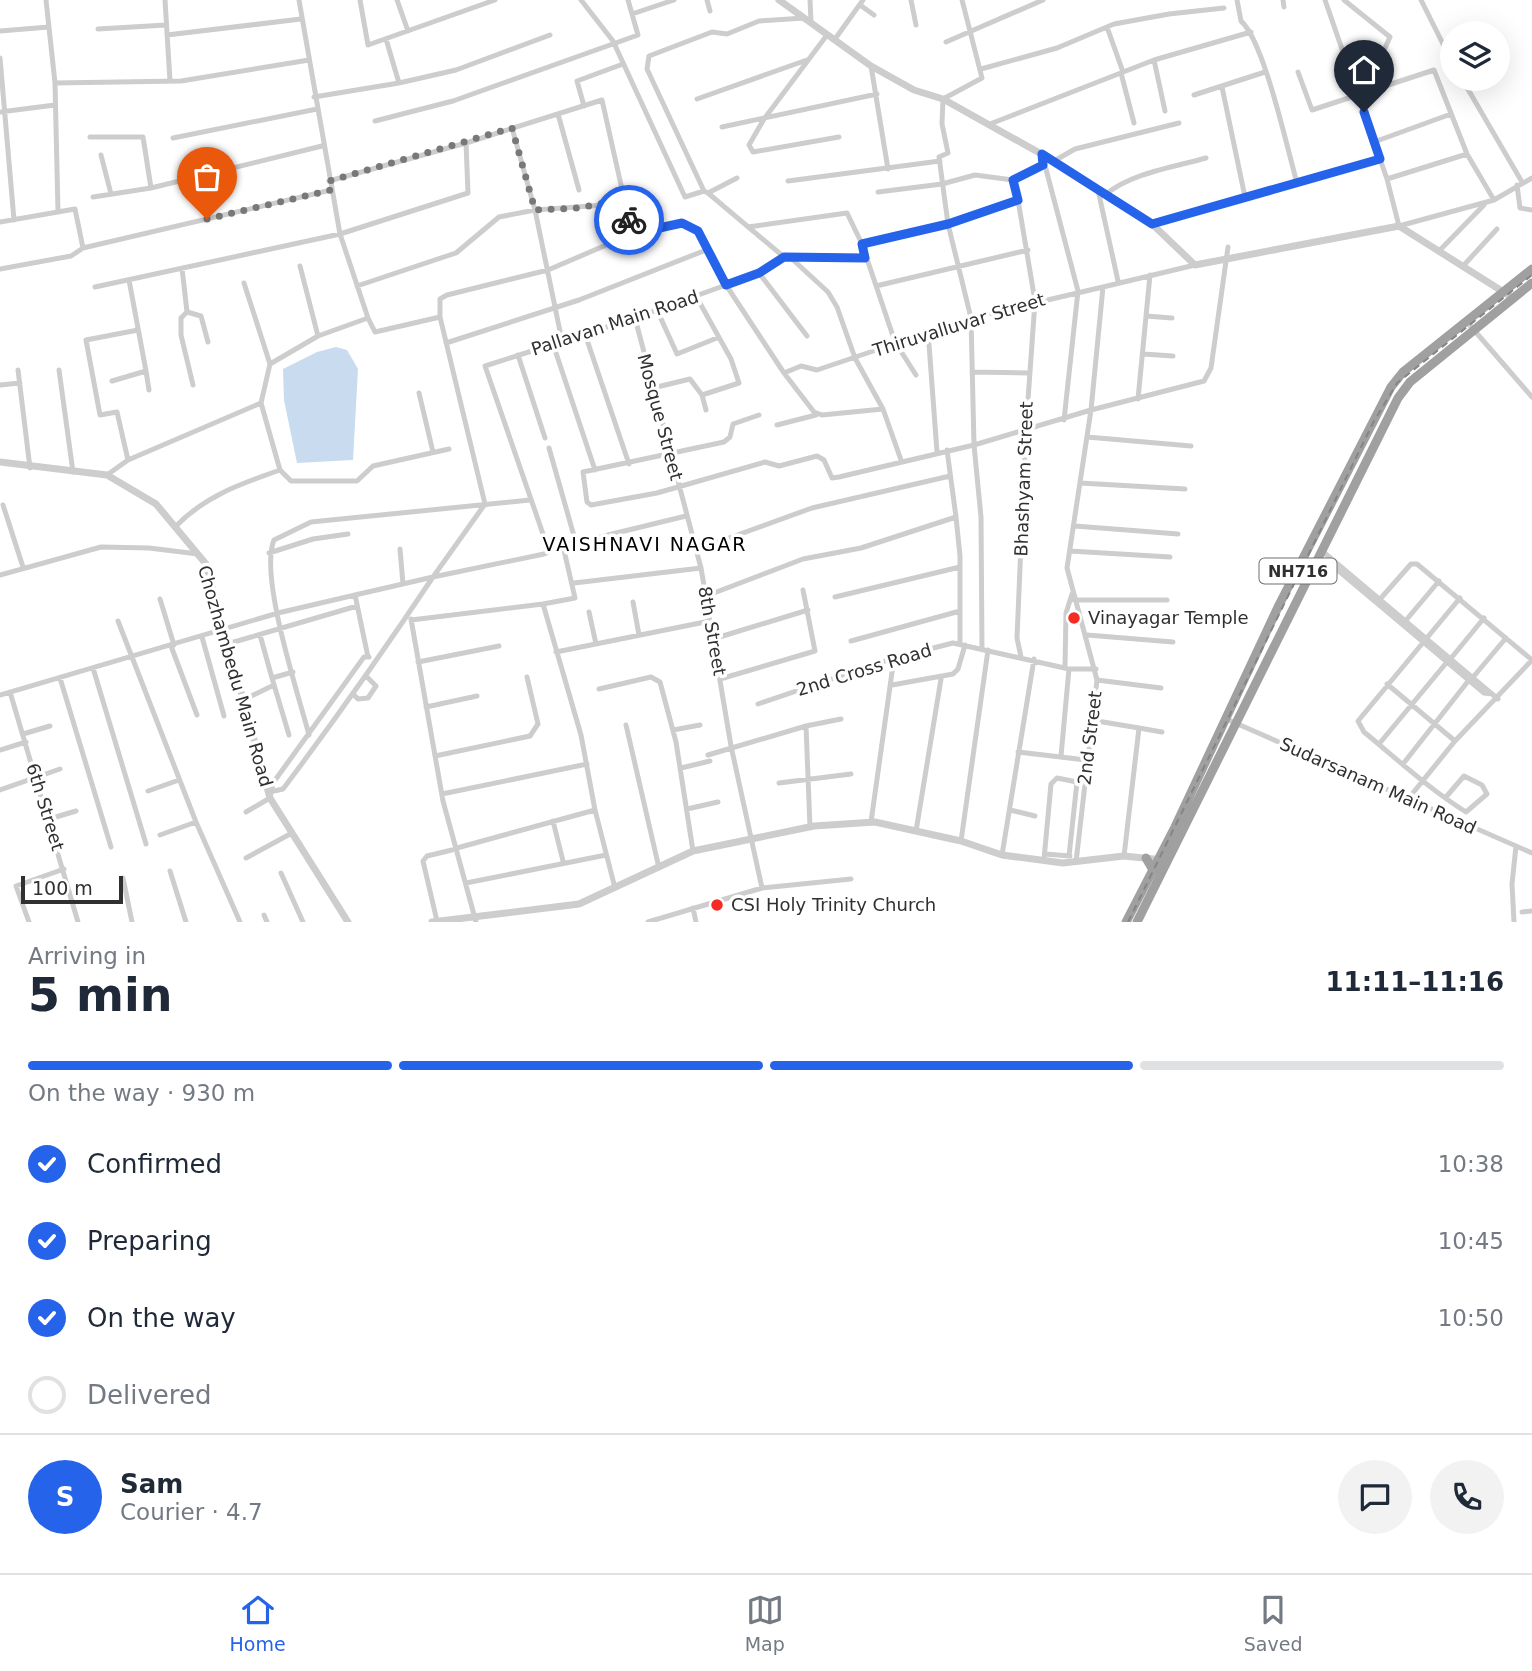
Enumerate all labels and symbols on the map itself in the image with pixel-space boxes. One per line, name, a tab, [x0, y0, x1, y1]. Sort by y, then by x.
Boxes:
pin	[1334, 40, 1394, 112]
pin	[177, 147, 237, 219]
courier	[594, 185, 664, 255]
street label: Pallavan Main Road	[528, 286, 701, 360]
street label: Thiruvalluvar Street	[869, 288, 1047, 361]
street label: Mosque Street	[633, 351, 687, 482]
street label: Bhashyam Street	[1010, 401, 1037, 557]
district label: VAISHNAVI NAGAR	[542, 533, 748, 555]
road number: NH716	[1260, 558, 1336, 584]
street label: Chozhambedu Main Road	[194, 563, 277, 789]
street label: 8th Street	[694, 585, 731, 677]
place label: Vinayagar Temple	[1088, 607, 1249, 628]
marker: Vinayagar Temple	[1066, 610, 1082, 626]
street label: 2nd Cross Road	[794, 639, 934, 700]
street label: 2nd Street	[1073, 690, 1106, 786]
street label: Sudarsanam Main Road	[1277, 733, 1480, 838]
street label: 6th Street	[22, 761, 69, 853]
scale bar	[21, 873, 122, 905]
place label: CSI Holy Trinity Church	[731, 894, 936, 915]
marker: CSI Holy Trinity Church	[709, 897, 725, 913]

